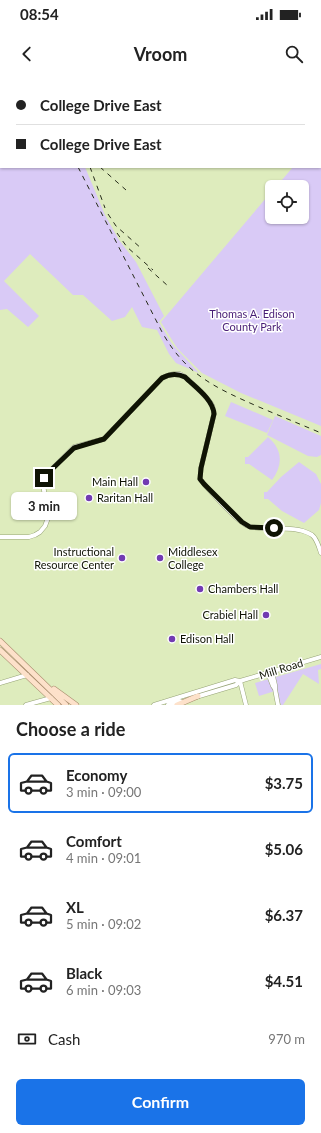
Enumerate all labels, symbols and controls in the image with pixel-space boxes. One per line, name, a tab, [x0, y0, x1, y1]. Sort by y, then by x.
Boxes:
text: 08:54	[20, 5, 59, 23]
icon: back	[16, 43, 38, 65]
text: Vroom	[134, 43, 187, 65]
icon: search	[283, 43, 305, 65]
text: College Drive East	[40, 96, 162, 114]
text: College Drive East	[40, 135, 162, 153]
map controls	[265, 180, 309, 224]
button: locate	[265, 180, 309, 224]
park label: Thomas A. Edison County Park	[209, 307, 295, 333]
route end	[35, 469, 53, 487]
place label: Main Hall	[92, 475, 138, 488]
marker: Main Hall	[141, 477, 151, 487]
place label: Raritan Hall	[97, 491, 153, 504]
callout: 3 min	[11, 492, 77, 520]
marker: Raritan Hall	[84, 493, 94, 503]
text: 3 min	[28, 498, 60, 514]
route start	[265, 519, 283, 537]
place label: Instructional Resource Center	[34, 545, 114, 571]
place label: Middlesex College	[168, 545, 218, 571]
marker: Instructional Resource Center	[117, 553, 127, 563]
marker: Middlesex College	[155, 553, 165, 563]
place label: Chambers Hall	[208, 582, 278, 595]
marker: Chambers Hall	[195, 584, 205, 594]
place label: Crabiel Hall	[202, 608, 258, 621]
marker: Crabiel Hall	[261, 610, 271, 620]
place label: Edison Hall	[180, 632, 234, 645]
marker: Edison Hall	[167, 634, 177, 644]
street label: Mill Road	[257, 656, 304, 681]
text: Choose a ride	[16, 718, 125, 740]
icon: car	[18, 765, 54, 801]
text: Economy	[66, 766, 127, 784]
text: $3.75	[265, 774, 303, 792]
text: 3 min · 09:00	[66, 784, 141, 800]
icon: car	[18, 831, 54, 867]
text: Comfort	[66, 832, 122, 850]
text: $5.06	[265, 840, 303, 858]
text: 4 min · 09:01	[66, 850, 141, 866]
icon: car	[18, 897, 54, 933]
text: XL	[66, 898, 84, 916]
text: $6.37	[265, 906, 303, 924]
text: 5 min · 09:02	[66, 916, 141, 932]
icon: car	[18, 963, 54, 999]
text: Black	[66, 964, 102, 982]
text: $4.51	[265, 972, 303, 990]
text: 6 min · 09:03	[66, 982, 141, 998]
icon: cash	[16, 1028, 38, 1050]
text: Cash	[48, 1030, 80, 1048]
text: 970 m	[268, 1031, 305, 1047]
button: Confirm	[16, 1079, 305, 1125]

